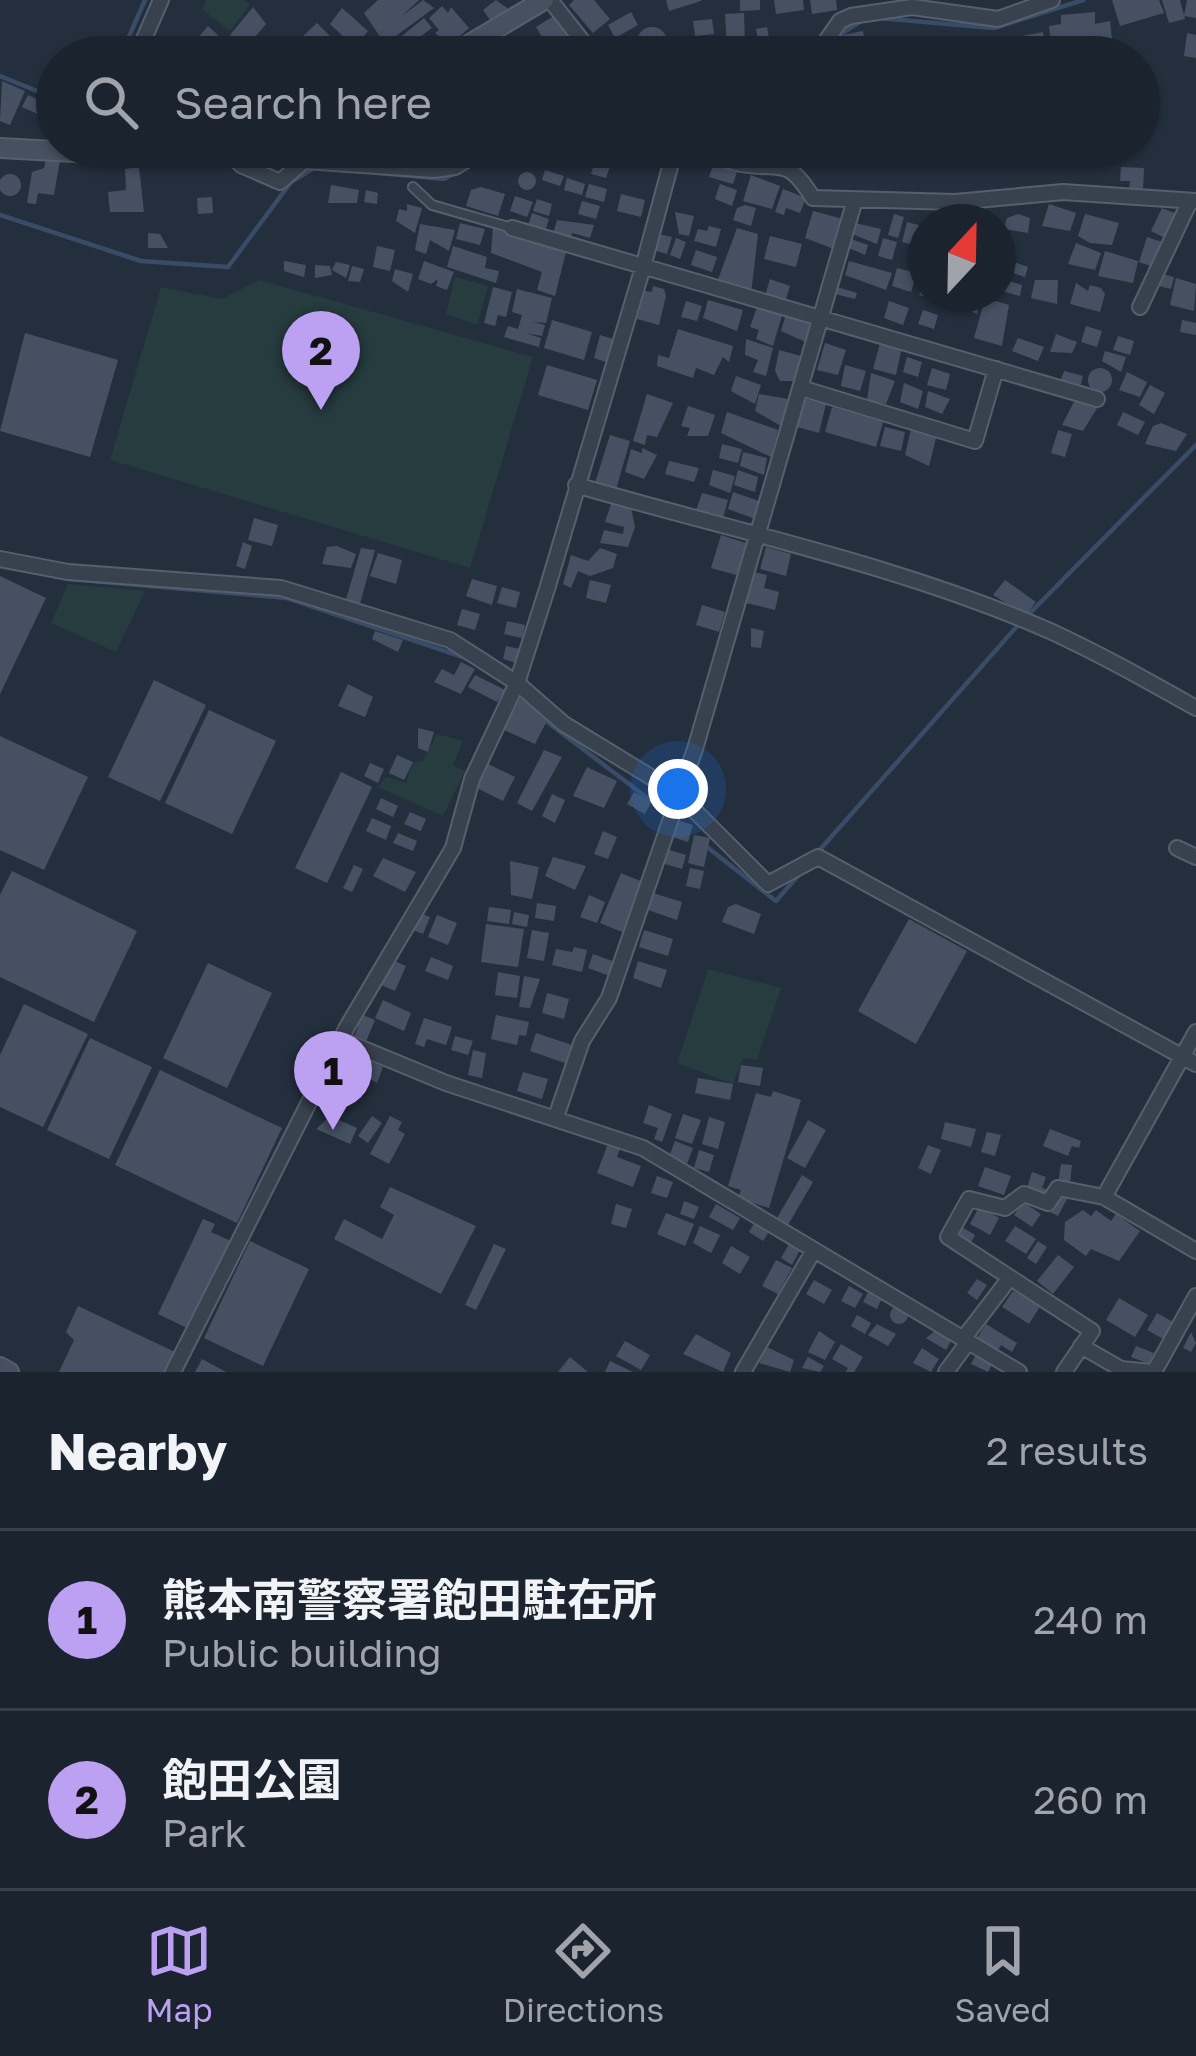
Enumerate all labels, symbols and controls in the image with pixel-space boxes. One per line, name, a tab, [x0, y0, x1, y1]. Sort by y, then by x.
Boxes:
search box	[36, 36, 1160, 168]
icon: search	[78, 69, 144, 135]
text: Search here	[174, 75, 432, 129]
north arrow	[908, 204, 1016, 312]
pin: 2	[282, 311, 360, 410]
your location	[648, 759, 708, 819]
pin: 1	[294, 1031, 372, 1130]
text: Nearby	[48, 1420, 227, 1481]
text: 2 results	[986, 1427, 1148, 1474]
text: 熊本南警察署飽田駐在所	[162, 1572, 657, 1626]
text: 1	[77, 1596, 97, 1643]
text: 240 m	[1033, 1596, 1148, 1643]
text: Public building	[162, 1629, 442, 1676]
text: 飽田公園	[162, 1752, 342, 1806]
text: 2	[75, 1776, 99, 1823]
text: 260 m	[1033, 1776, 1148, 1823]
text: Park	[162, 1809, 246, 1856]
tab: Map	[145, 1918, 213, 2029]
tab: Directions	[503, 1918, 664, 2029]
tab: Saved	[954, 1918, 1051, 2029]

